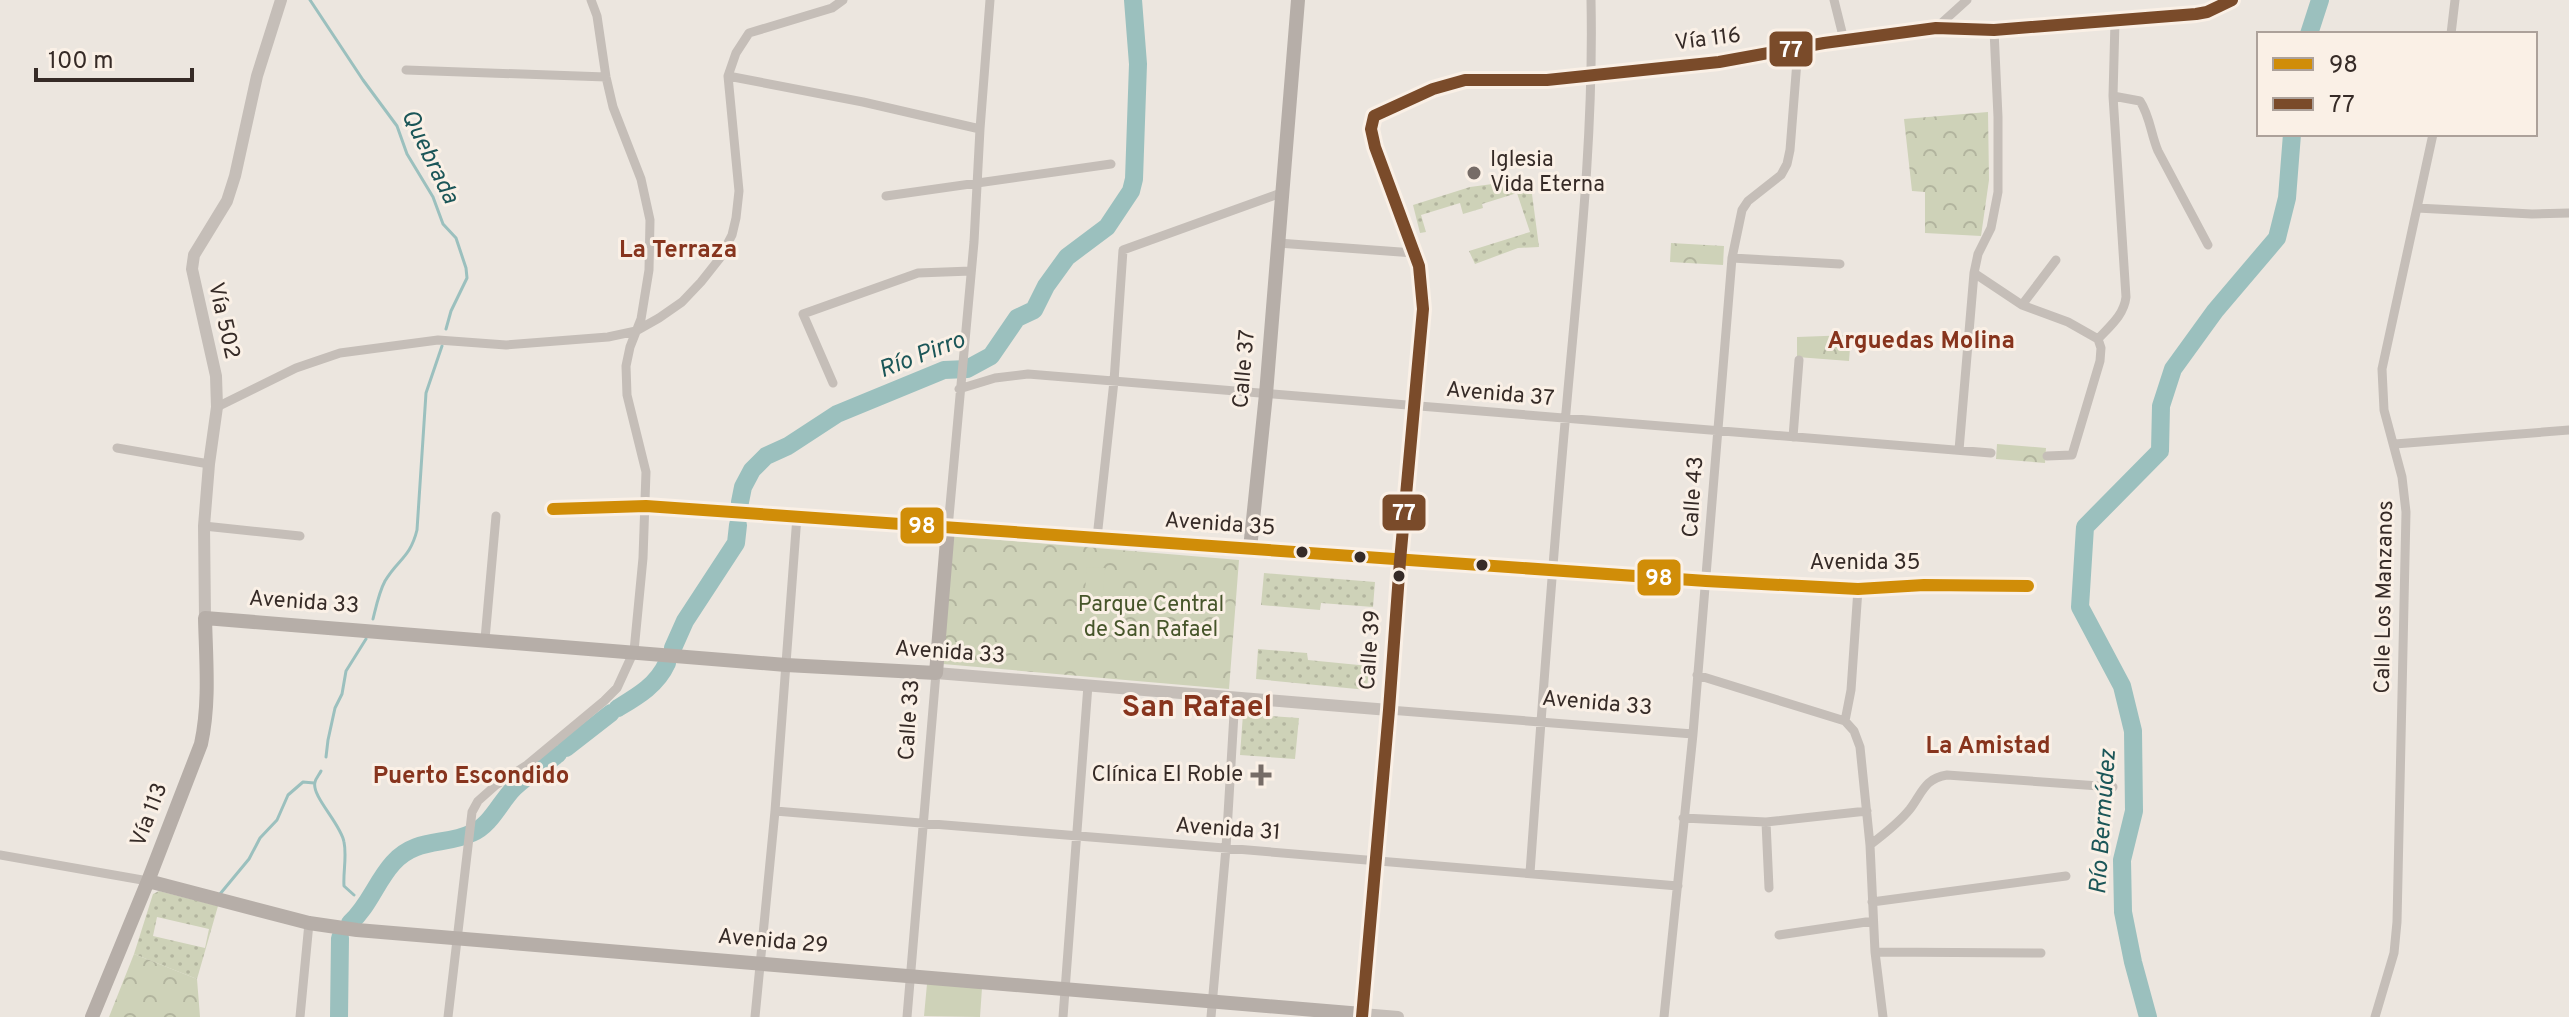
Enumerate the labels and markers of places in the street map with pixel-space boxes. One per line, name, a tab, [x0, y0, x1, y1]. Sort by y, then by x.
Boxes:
place label: Iglesia Vida Eterna	[1490, 147, 1605, 199]
marker: Iglesia Vida Eterna	[1465, 164, 1483, 182]
unlabelled marker	[1294, 544, 1310, 560]
unlabelled marker	[1352, 549, 1368, 565]
unlabelled marker	[1474, 557, 1490, 573]
unlabelled marker	[1391, 568, 1407, 584]
place label: Clínica El Roble	[1091, 762, 1243, 789]
marker: Clínica El Roble	[1250, 764, 1272, 786]

